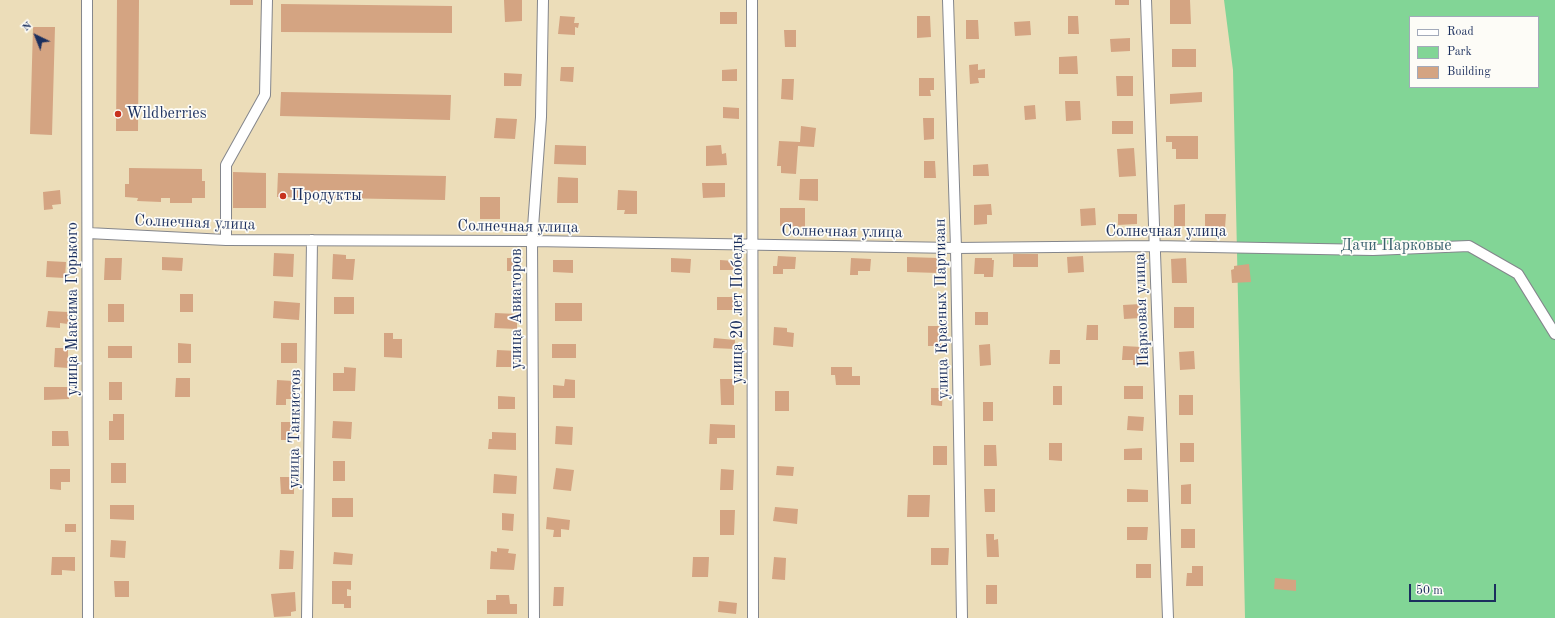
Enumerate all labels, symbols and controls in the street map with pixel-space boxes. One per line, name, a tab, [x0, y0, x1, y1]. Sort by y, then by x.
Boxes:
north arrow	[16, 16, 56, 56]
legend	[1409, 16, 1539, 88]
text: N	[21, 20, 34, 34]
text: Road	[1447, 26, 1474, 38]
text: Park	[1447, 46, 1472, 58]
text: Building	[1447, 66, 1491, 78]
place label: Wildberries	[126, 104, 207, 124]
marker: Wildberries	[113, 109, 123, 119]
place label: Продукты	[291, 186, 362, 206]
marker: Продукты	[278, 191, 288, 201]
street label: Солнечная улица	[134, 211, 256, 235]
street label: Солнечная улица	[457, 216, 579, 238]
street label: улица Красных Партизан	[931, 218, 953, 400]
street label: Солнечная улица	[781, 221, 903, 243]
street label: улица Максима Горького	[63, 222, 83, 396]
street label: Солнечная улица	[1105, 222, 1227, 242]
street label: улица 20 лет Победы	[728, 234, 748, 384]
park label: Дачи Парковые	[1340, 236, 1452, 256]
street label: улица Авиаторов	[507, 248, 527, 370]
street label: Парковая улица	[1130, 253, 1154, 367]
street label: улица Танкистов	[284, 369, 306, 489]
scale bar	[1411, 576, 1498, 602]
text: 50 m	[1416, 585, 1443, 597]

